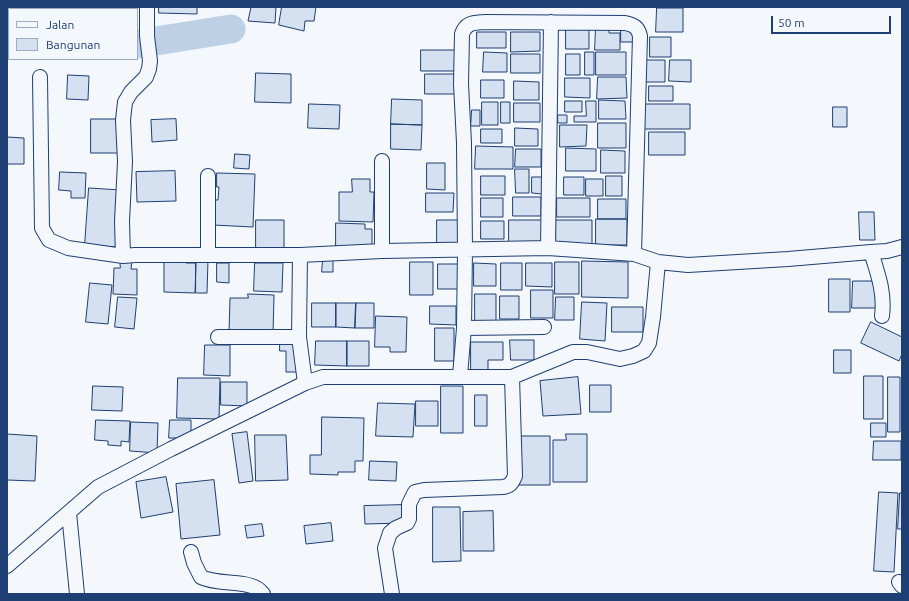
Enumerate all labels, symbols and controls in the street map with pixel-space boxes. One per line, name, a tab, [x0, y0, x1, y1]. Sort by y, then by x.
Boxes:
legend	[8, 8, 138, 60]
scale bar	[773, 8, 893, 34]
text: 50 m	[778, 16, 805, 29]
text: Jalan	[46, 18, 74, 31]
text: Bangunan	[46, 38, 100, 51]

